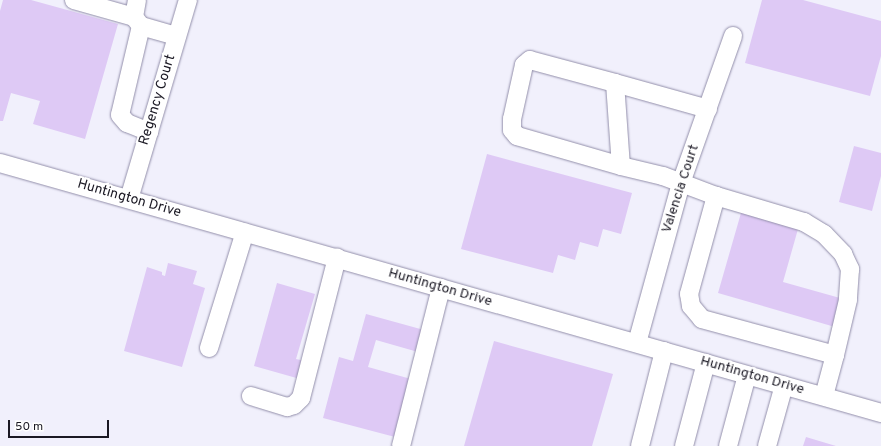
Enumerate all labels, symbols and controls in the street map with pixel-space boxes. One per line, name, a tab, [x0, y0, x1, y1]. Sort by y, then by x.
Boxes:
street label: Regency Court	[136, 53, 180, 147]
street label: Valencia Court	[659, 143, 703, 235]
street label: Huntington Drive	[75, 176, 183, 222]
street label: Huntington Drive	[386, 265, 494, 311]
street label: Huntington Drive	[698, 353, 806, 399]
scale bar	[10, 412, 111, 438]
text: 50 m	[15, 419, 43, 435]

